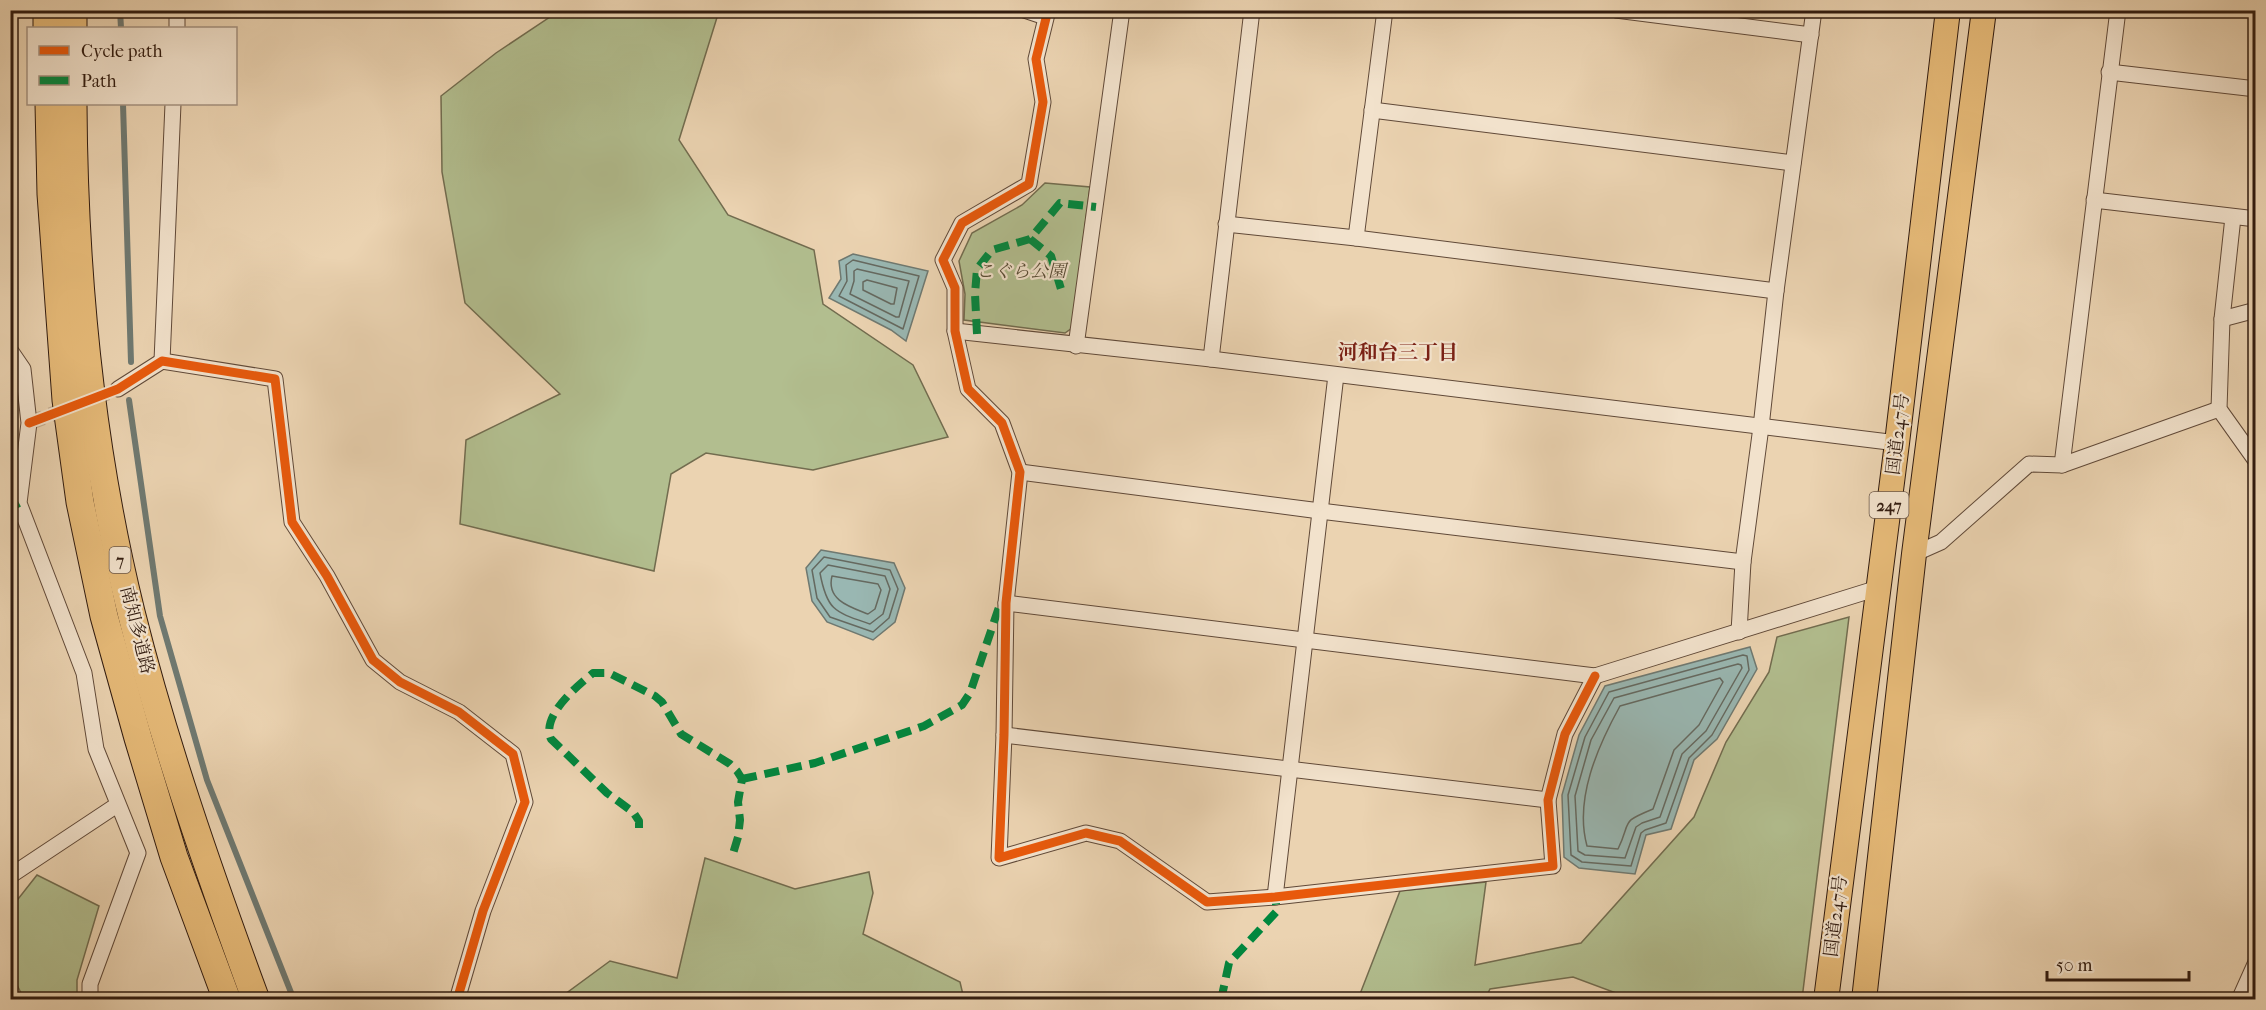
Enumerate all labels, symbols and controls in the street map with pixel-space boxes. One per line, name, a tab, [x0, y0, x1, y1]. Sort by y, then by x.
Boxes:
legend	[27, 27, 237, 105]
text: Cycle path	[81, 41, 162, 62]
text: Path	[81, 71, 117, 92]
park label: こぐら公園	[976, 261, 1069, 282]
district label: 河和台三丁目	[1338, 341, 1458, 364]
street label: 国道247号	[1883, 392, 1913, 476]
road number: 247	[1870, 492, 1908, 518]
road number: 7	[110, 547, 130, 573]
street label: 南知多道路	[116, 584, 158, 676]
street label: 国道247号	[1821, 874, 1851, 958]
scale bar	[2047, 944, 2190, 982]
text: 50 m	[2056, 955, 2093, 976]

